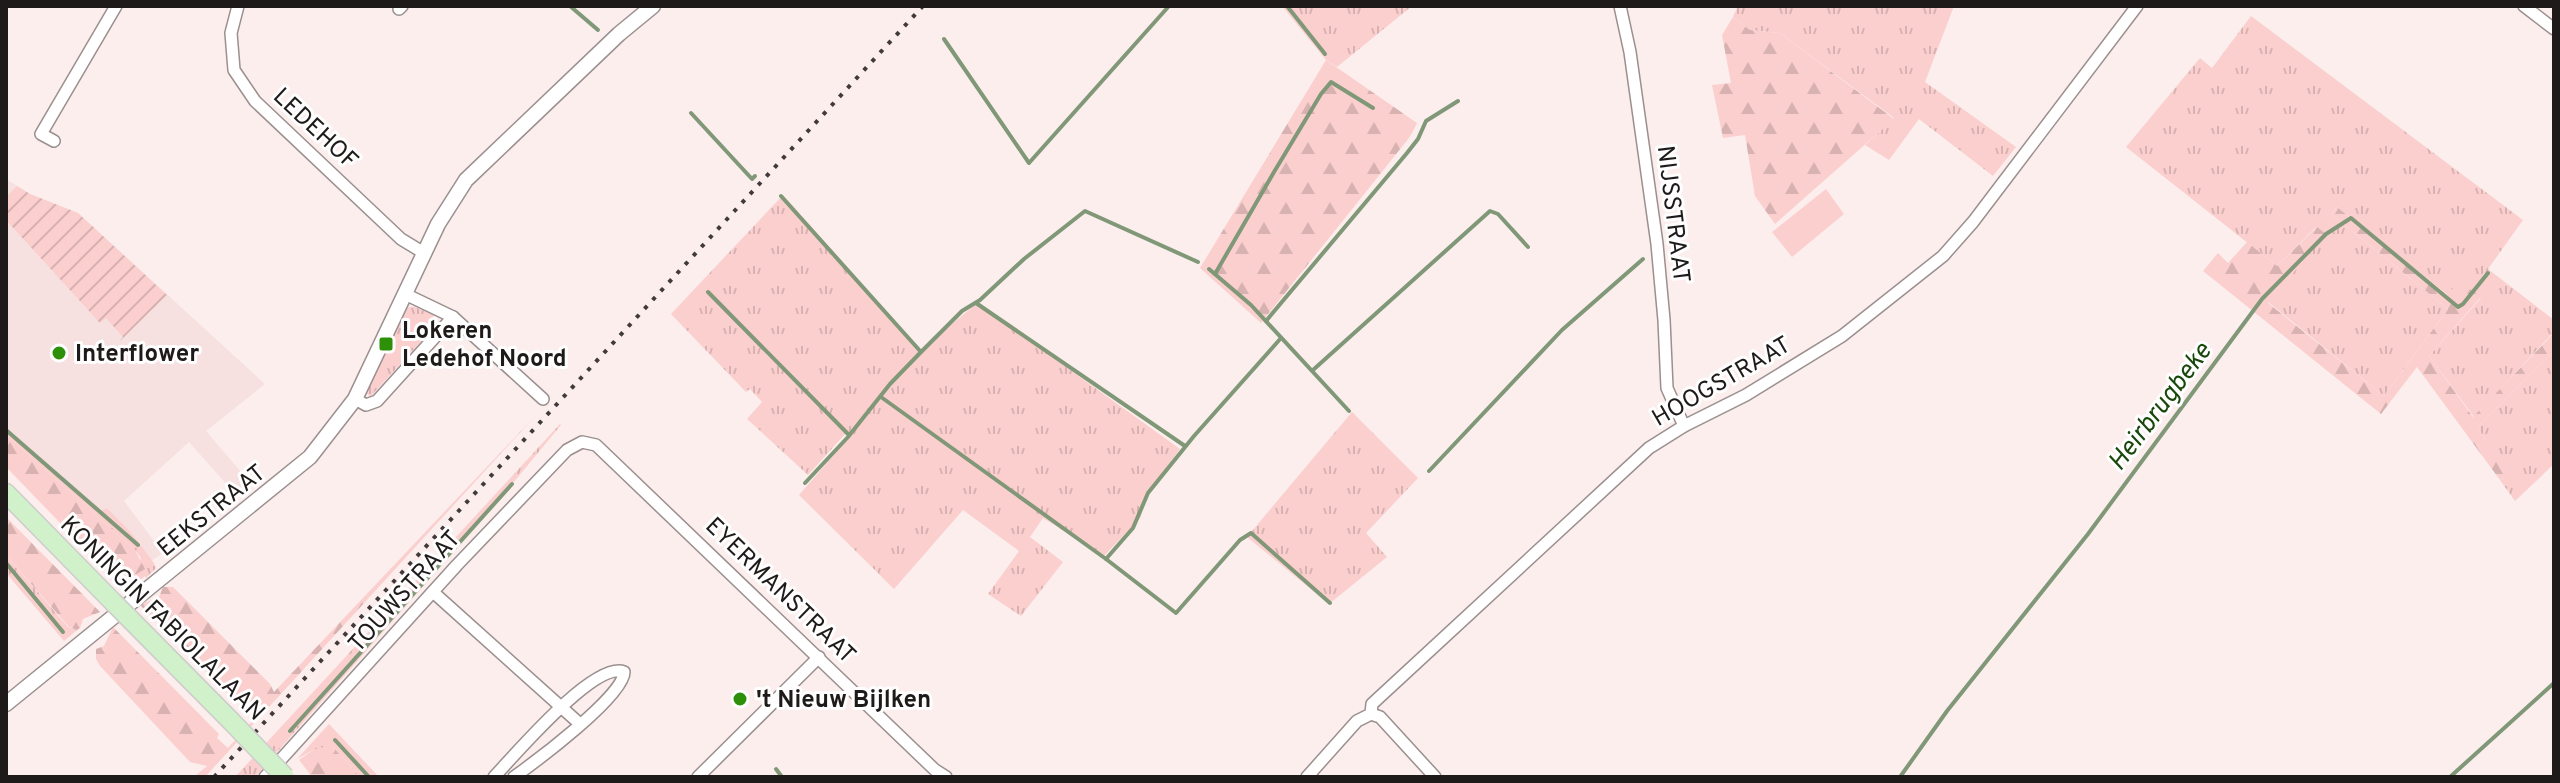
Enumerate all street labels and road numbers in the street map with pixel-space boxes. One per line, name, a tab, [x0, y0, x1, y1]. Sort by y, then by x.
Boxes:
street label: LEDEHOF	[266, 82, 364, 176]
street label: NIJSSTRAAT	[1649, 144, 1695, 285]
street label: HOOGSTRAAT	[1647, 331, 1797, 435]
street label: EEKSTRAAT	[152, 459, 273, 564]
street label: KONINGIN FABIOLALAAN	[53, 511, 270, 728]
street label: EYERMANSTRAAT	[698, 512, 861, 671]
street label: TOUWSTRAAT	[343, 525, 468, 660]

